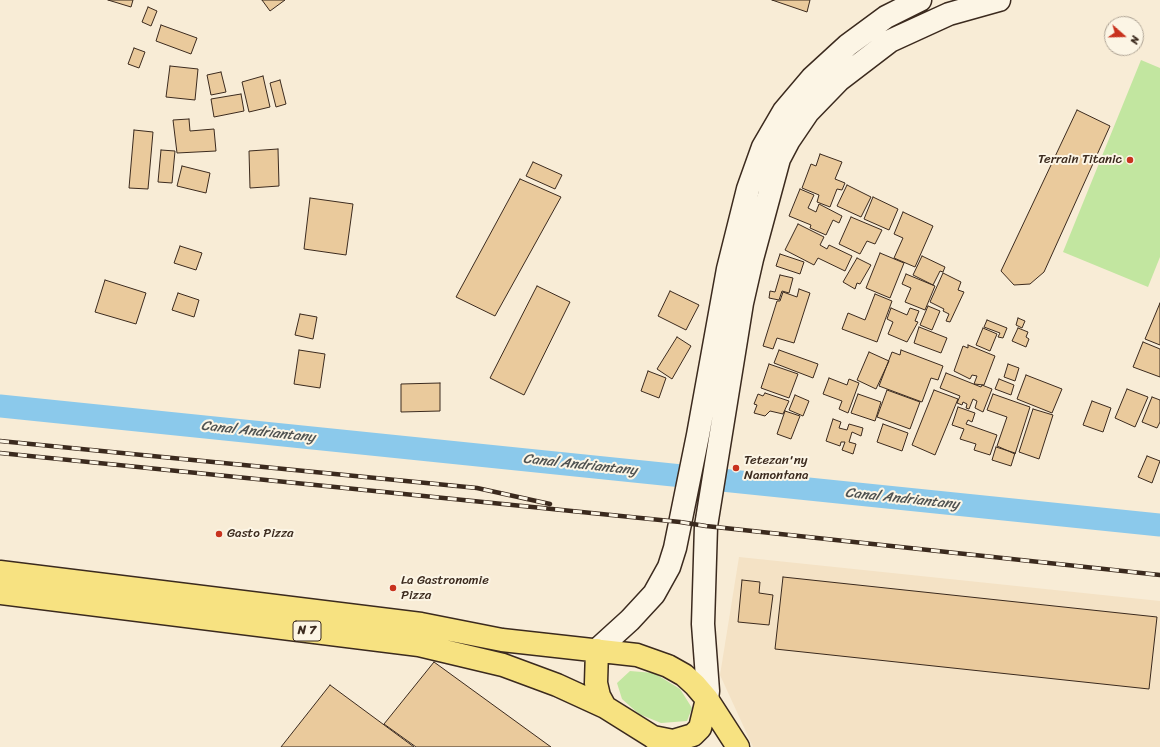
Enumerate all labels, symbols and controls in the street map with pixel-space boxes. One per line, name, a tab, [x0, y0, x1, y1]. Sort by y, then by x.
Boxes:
north arrow	[1104, 16, 1144, 56]
text: N	[1125, 33, 1145, 47]
place label: Terrain Titanic	[1038, 152, 1122, 168]
marker: Terrain Titanic	[1125, 155, 1135, 165]
water label: Canal Andriantany	[200, 418, 316, 446]
water label: Canal Andriantany	[522, 451, 638, 479]
place label: Tetezan'ny Namontana	[744, 453, 808, 484]
marker: Tetezan'ny Namontana	[731, 463, 741, 473]
water label: Canal Andriantany	[844, 485, 960, 513]
place label: Gasto Pizza	[227, 526, 294, 542]
marker: Gasto Pizza	[214, 529, 224, 539]
place label: La Gastronomie Pizza	[401, 573, 489, 604]
marker: La Gastronomie Pizza	[388, 583, 398, 593]
road number: N 7	[293, 621, 321, 641]

